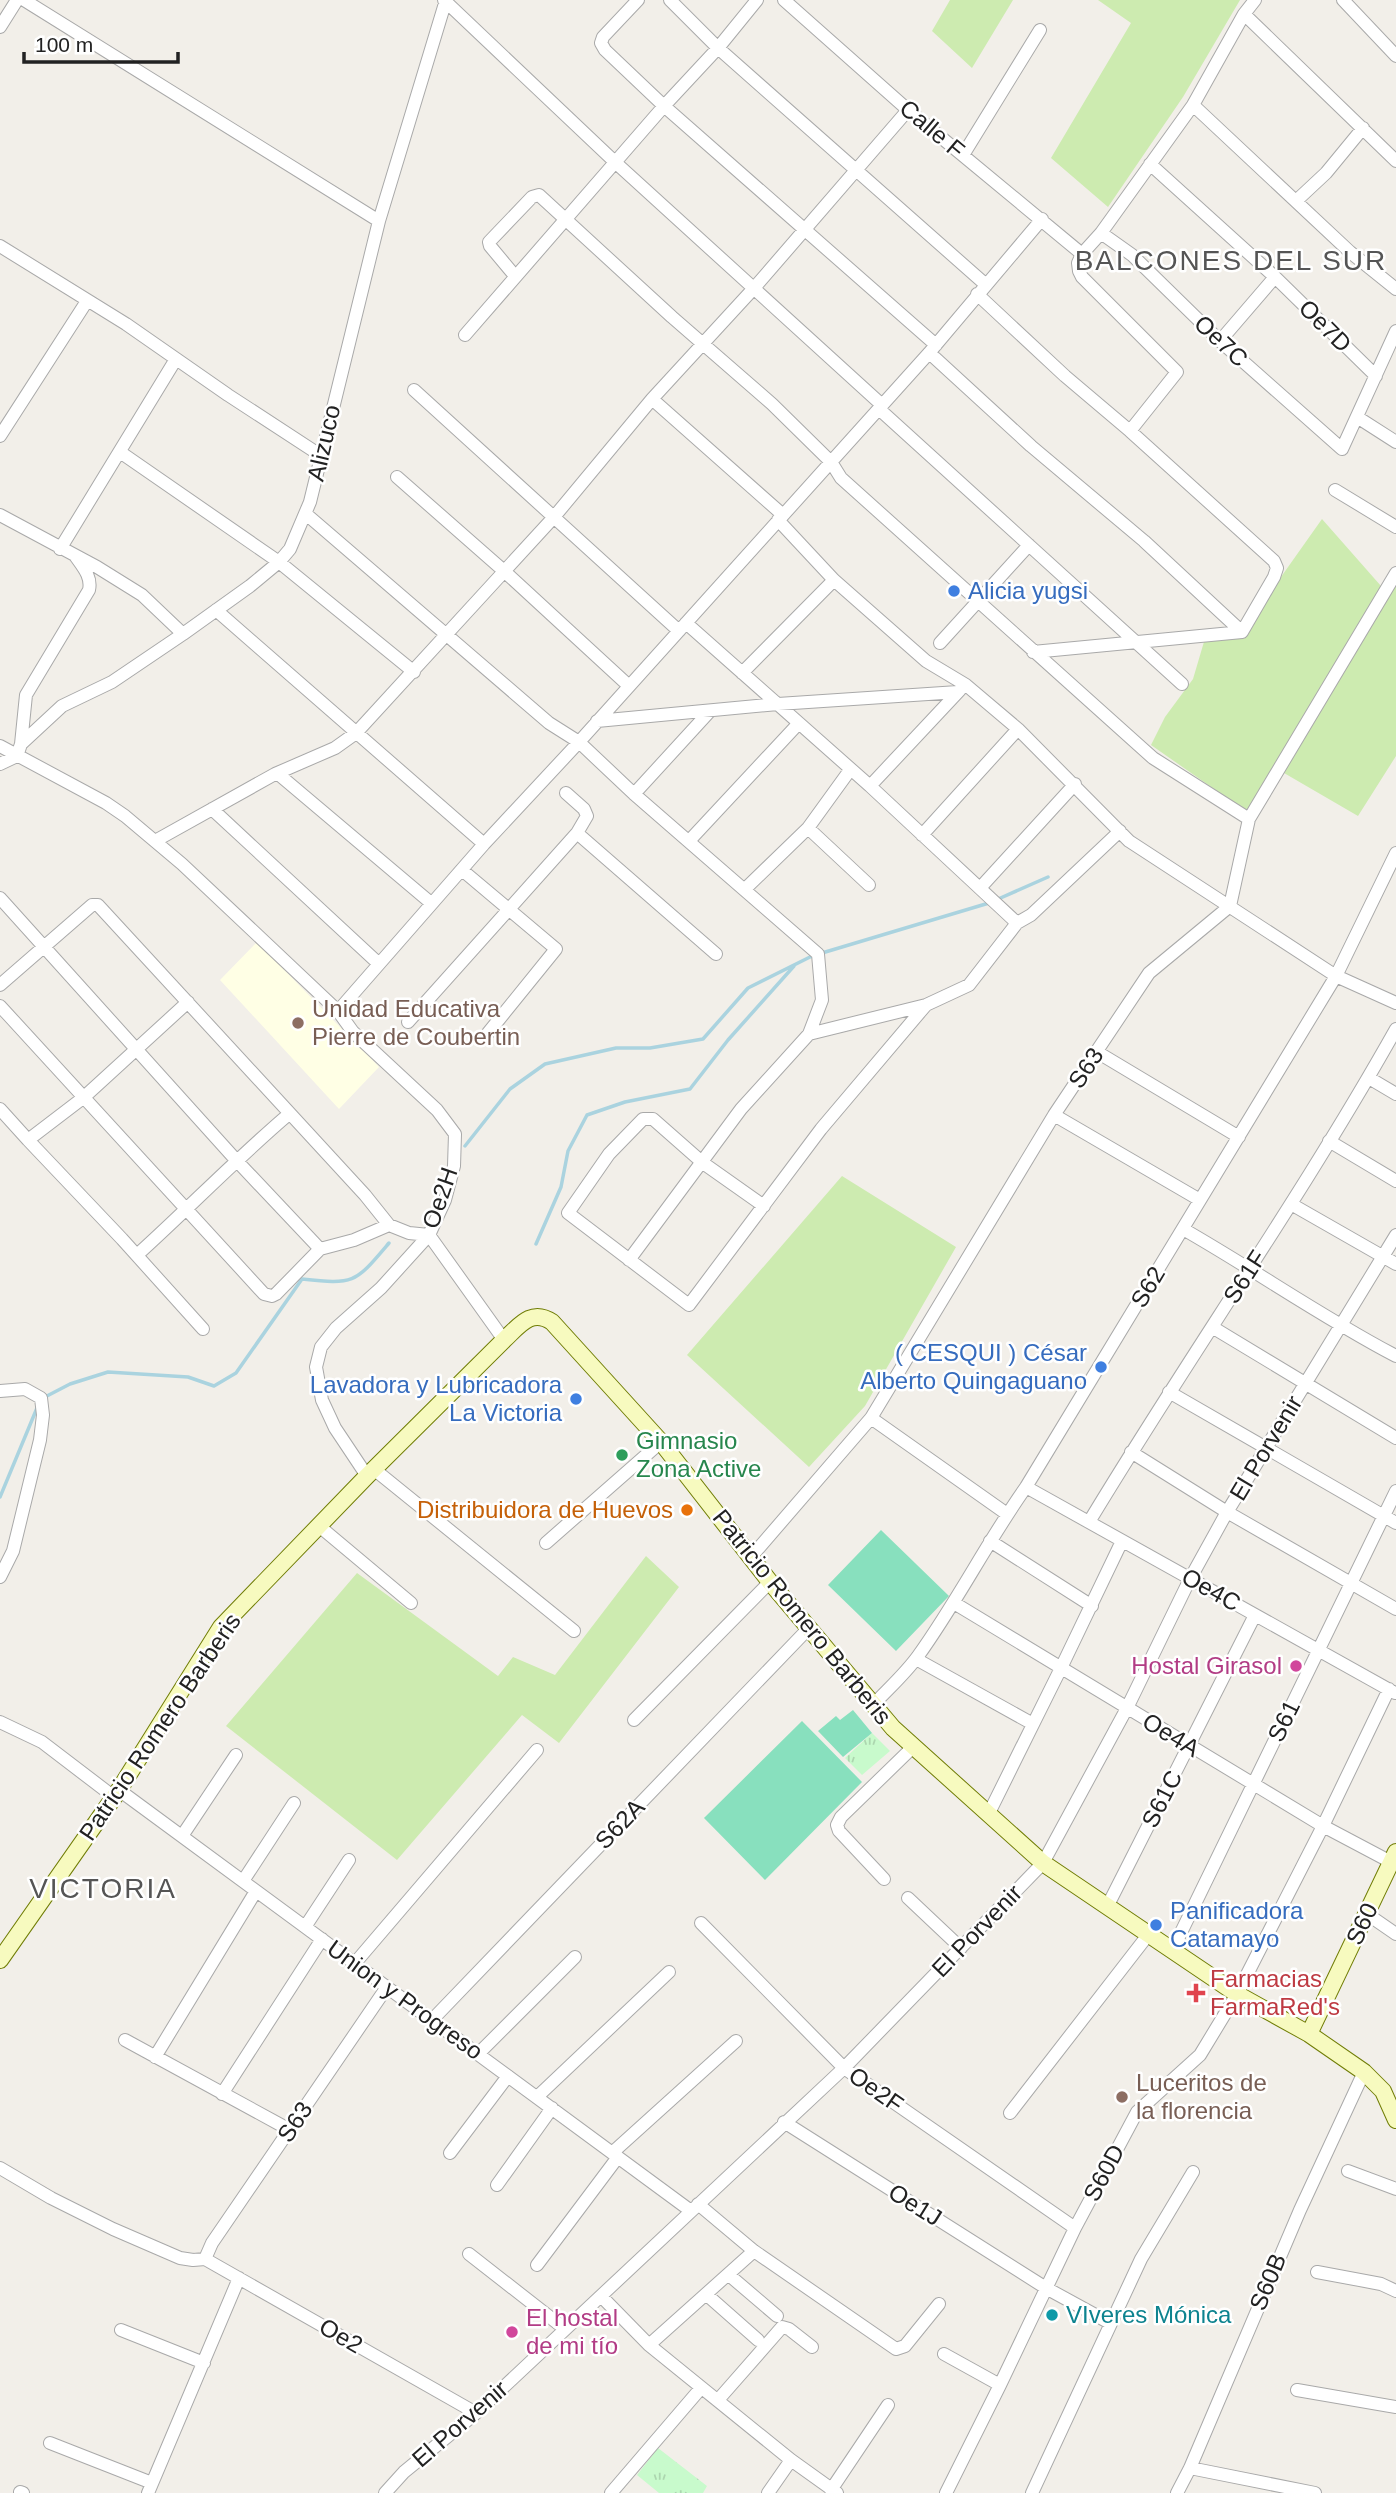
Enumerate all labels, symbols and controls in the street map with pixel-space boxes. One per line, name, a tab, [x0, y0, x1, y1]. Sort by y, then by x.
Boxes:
scale bar	[24, 21, 178, 65]
text: 100 m	[35, 33, 93, 56]
street label: Calle F	[895, 94, 970, 163]
district label: BALCONES DEL SUR	[1075, 245, 1387, 276]
street label: Oe7D	[1294, 294, 1357, 357]
street label: Oe7C	[1189, 309, 1253, 372]
street label: Alizuco	[302, 402, 345, 484]
place label: Alicia yugsi	[968, 577, 1088, 604]
marker: Alicia yugsi	[946, 583, 962, 599]
place label: Unidad Educativa Pierre de Coubertin	[312, 995, 520, 1050]
marker: Unidad Educativa Pierre de Coubertin	[290, 1015, 306, 1031]
street label: S63	[1062, 1042, 1109, 1093]
street label: Oe2H	[417, 1164, 462, 1232]
street label: S61F	[1218, 1245, 1272, 1308]
street label: S62	[1125, 1261, 1170, 1312]
place label: ( CESQUI ) César Alberto Quingaguano	[860, 1339, 1087, 1394]
marker: ( CESQUI ) César Alberto Quingaguano	[1093, 1359, 1109, 1375]
place label: Lavadora y Lubricadora La Victoria	[310, 1371, 563, 1426]
street label: El Porvenir	[1224, 1390, 1307, 1505]
marker: Lavadora y Lubricadora La Victoria	[568, 1391, 584, 1407]
place label: Gimnasio Zona Active	[636, 1427, 761, 1482]
marker: Gimnasio Zona Active	[614, 1447, 630, 1463]
place label: Distribuidora de Huevos	[417, 1496, 673, 1523]
marker: Distribuidora de Huevos	[679, 1502, 695, 1518]
street label: Patricio Romero Barberis	[708, 1504, 897, 1729]
street label: Oe4C	[1177, 1563, 1245, 1617]
street label: Patricio Romero Barberis	[73, 1608, 246, 1845]
place label: Hostal Girasol	[1131, 1652, 1282, 1679]
marker: Hostal Girasol	[1288, 1658, 1304, 1674]
street label: S61	[1262, 1696, 1305, 1746]
street label: Oe4A	[1138, 1707, 1205, 1762]
street label: S61C	[1136, 1766, 1187, 1832]
street label: S62A	[590, 1793, 650, 1854]
district label: VICTORIA	[29, 1873, 177, 1904]
street label: El Porvenir	[926, 1879, 1027, 1982]
place label: Panificadora Catamayo	[1170, 1897, 1304, 1952]
street label: S60	[1340, 1899, 1383, 1949]
marker: Panificadora Catamayo	[1148, 1917, 1164, 1933]
street label: Union y Progreso	[322, 1934, 488, 2065]
place label: Farmacias FarmaRed's	[1210, 1965, 1340, 2020]
marker: Farmacias FarmaRed's	[1188, 1985, 1204, 2001]
street label: Oe2F	[844, 2061, 909, 2118]
place label: Luceritos de la florencia	[1136, 2069, 1267, 2124]
marker: Luceritos de la florencia	[1114, 2089, 1130, 2105]
street label: S63	[271, 2096, 318, 2147]
street label: S60D	[1078, 2140, 1130, 2206]
street label: Oe1J	[884, 2178, 947, 2231]
street label: S60B	[1244, 2250, 1291, 2314]
place label: VIveres Mónica	[1066, 2301, 1232, 2328]
place label: El hostal de mi tío	[526, 2304, 618, 2359]
marker: VIveres Mónica	[1044, 2307, 1060, 2323]
street label: Oe2	[315, 2313, 368, 2359]
marker: El hostal de mi tío	[504, 2324, 520, 2340]
street label: El Porvenir	[407, 2375, 513, 2472]

